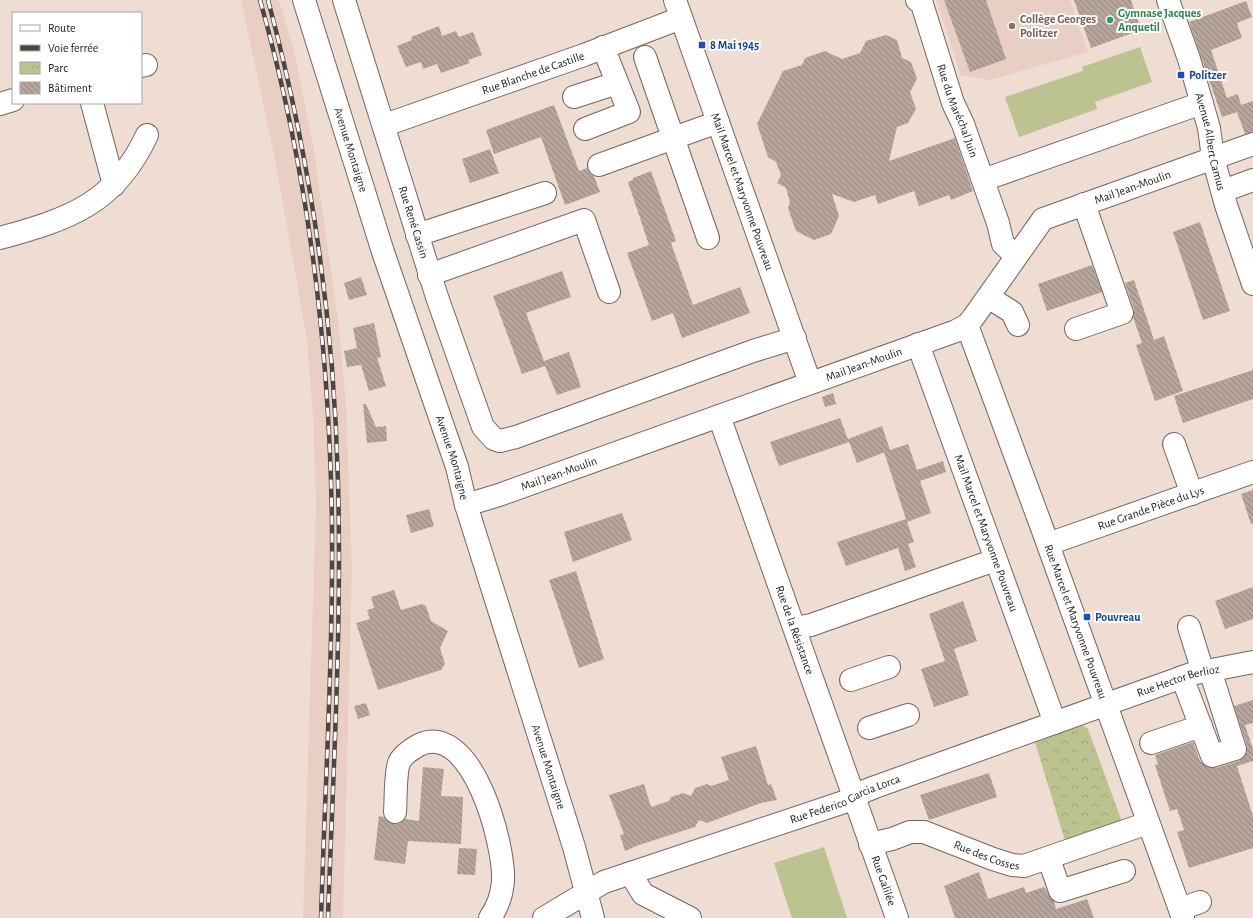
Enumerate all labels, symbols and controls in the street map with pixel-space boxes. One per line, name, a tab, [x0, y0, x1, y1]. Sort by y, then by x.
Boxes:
place label: Gymnase Jacques Anquetil	[1118, 7, 1201, 33]
legend	[12, 12, 142, 104]
place label: Collège Georges Politzer	[1020, 13, 1096, 39]
marker: Gymnase Jacques Anquetil	[1105, 15, 1115, 25]
marker: Collège Georges Politzer	[1007, 21, 1017, 31]
text: Route	[48, 22, 75, 34]
place label: 8 Mai 1945	[710, 39, 759, 51]
marker: 8 Mai 1945	[697, 40, 707, 50]
text: Voie ferrée	[48, 42, 98, 54]
street label: Rue Blanche de Castille	[480, 49, 586, 96]
text: Parc	[48, 62, 68, 74]
street label: Rue du Maréchal Juin	[935, 63, 980, 159]
place label: Politzer	[1189, 69, 1227, 81]
marker: Politzer	[1176, 70, 1186, 80]
text: Bâtiment	[48, 82, 92, 94]
street label: Avenue Albert Camus	[1193, 91, 1228, 192]
street label: Avenue Montaigne	[332, 106, 370, 194]
street label: Mail Marcel et Maryvonne Pouvreau	[709, 111, 776, 272]
street label: Mail Jean-Moulin	[1093, 168, 1172, 206]
street label: Rue René Cassin	[397, 185, 431, 260]
street label: Mail Jean-Moulin	[824, 345, 903, 383]
street label: Avenue Montaigne	[434, 413, 471, 501]
street label: Mail Marcel et Maryvonne Pouvreau	[952, 453, 1020, 613]
street label: Mail Jean-Moulin	[519, 454, 599, 493]
street label: Rue Grande Pièce du Lys	[1096, 484, 1206, 532]
street label: Rue Marcel et Maryvonne Pouvreau	[1042, 543, 1109, 701]
street label: Rue de la Résistance	[774, 584, 816, 676]
place label: Pouvreau	[1095, 611, 1141, 623]
marker: Pouvreau	[1082, 612, 1092, 622]
street label: Rue Hector Berlioz	[1135, 663, 1220, 699]
street label: Avenue Montaigne	[530, 723, 568, 811]
street label: Rue Federico Garcia Lorca	[788, 772, 902, 826]
street label: Rue des Cosses	[952, 838, 1020, 872]
street label: Rue Galilée	[869, 854, 898, 907]

